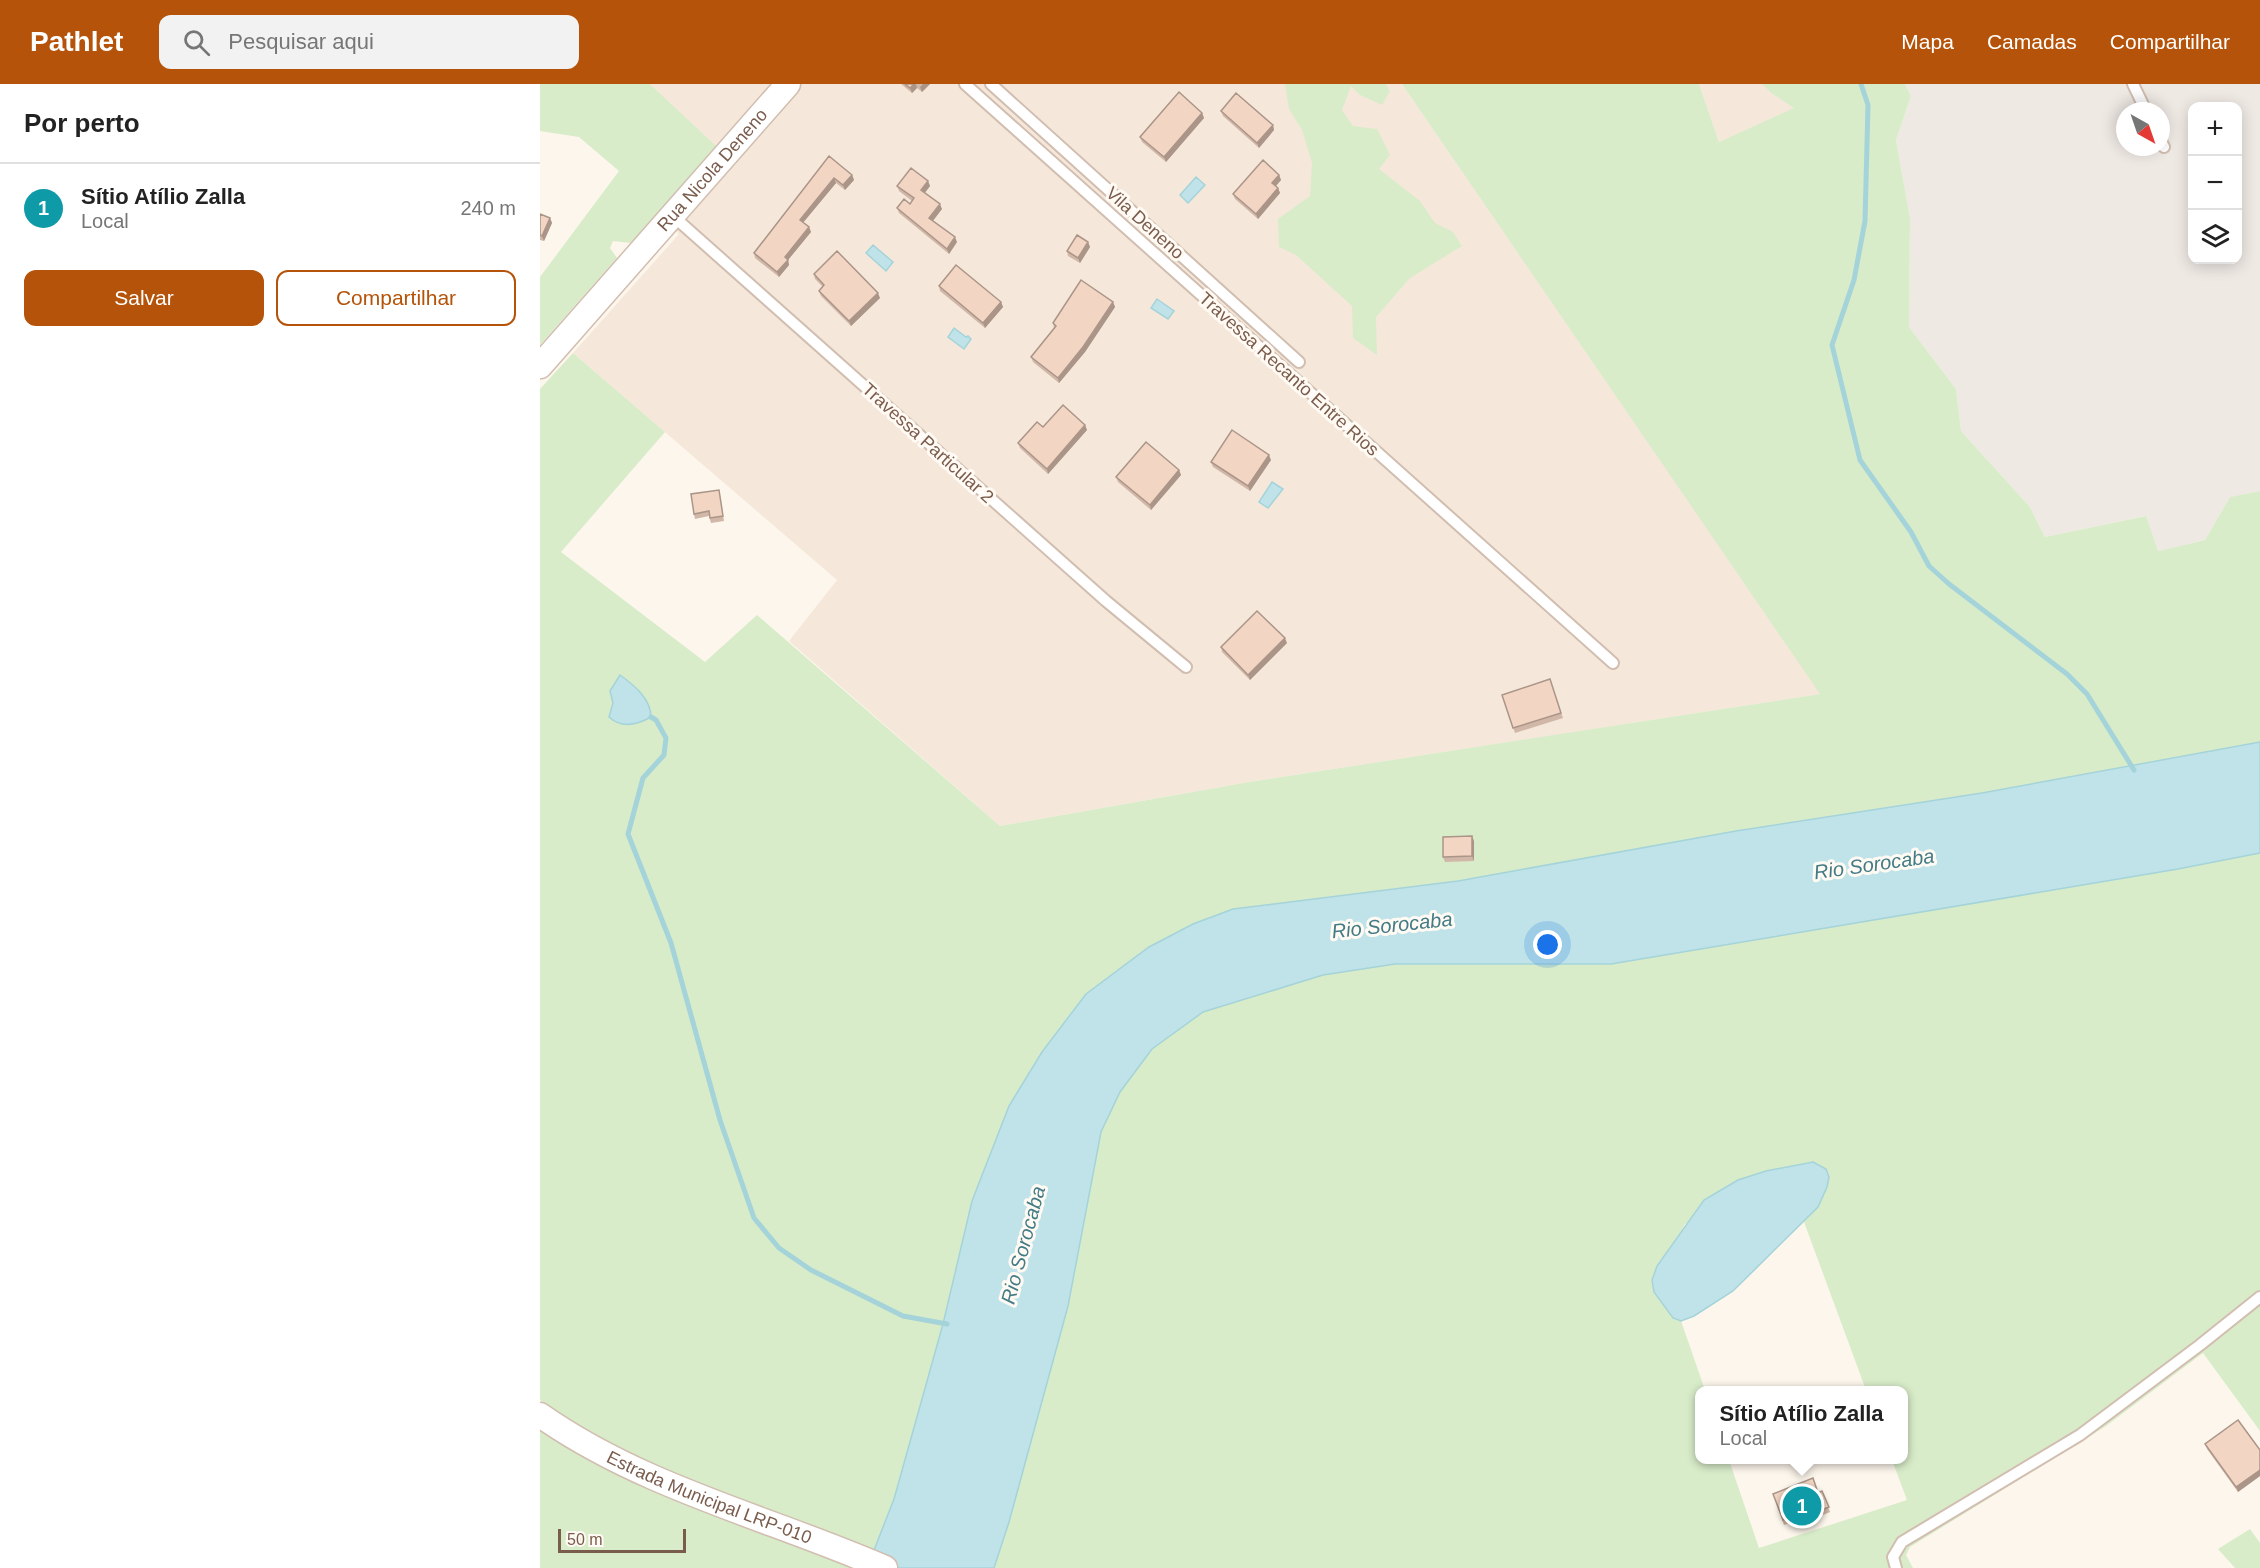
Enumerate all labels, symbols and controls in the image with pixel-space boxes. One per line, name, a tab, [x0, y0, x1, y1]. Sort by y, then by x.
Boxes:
search box	[159, 15, 579, 69]
text: Pathlet	[30, 26, 123, 57]
icon: search	[180, 26, 213, 59]
text: Pesquisar aqui	[228, 29, 374, 54]
text: Mapa	[1901, 30, 1954, 53]
text: Camadas	[1987, 30, 2077, 53]
text: Compartilhar	[2110, 30, 2230, 53]
north arrow	[2116, 102, 2170, 156]
map controls	[2188, 102, 2242, 264]
button: +	[2188, 102, 2242, 156]
street label: Rua Nicola Deneno	[653, 105, 771, 235]
text: Por perto	[24, 108, 140, 138]
button: −	[2188, 156, 2242, 210]
street label: Vila Deneno	[1102, 183, 1188, 263]
text: Sítio Atílio Zalla	[81, 184, 245, 209]
text: 1	[38, 197, 49, 219]
text: 240 m	[460, 197, 516, 219]
text: Local	[81, 210, 129, 232]
button: layers	[2188, 210, 2242, 264]
button: Salvar	[24, 270, 264, 326]
button: Compartilhar	[276, 270, 516, 326]
street label: Travessa Recanto Entre Rios	[1195, 288, 1383, 460]
street label: Travessa Particular 2	[858, 379, 998, 507]
water label: Rio Sorocaba	[1812, 845, 1936, 883]
water label: Rio Sorocaba	[1331, 908, 1453, 942]
your location	[1533, 930, 1562, 959]
water label: Rio Sorocaba	[997, 1184, 1049, 1306]
popup	[1695, 1386, 1908, 1464]
text: Sítio Atílio Zalla	[1719, 1401, 1884, 1426]
text: Local	[1719, 1427, 1767, 1449]
street label: Estrada Municipal LRP-010	[603, 1447, 814, 1548]
pin: 1	[1782, 1484, 1822, 1528]
scale bar	[558, 1526, 686, 1554]
text: 50 m	[567, 1531, 603, 1548]

